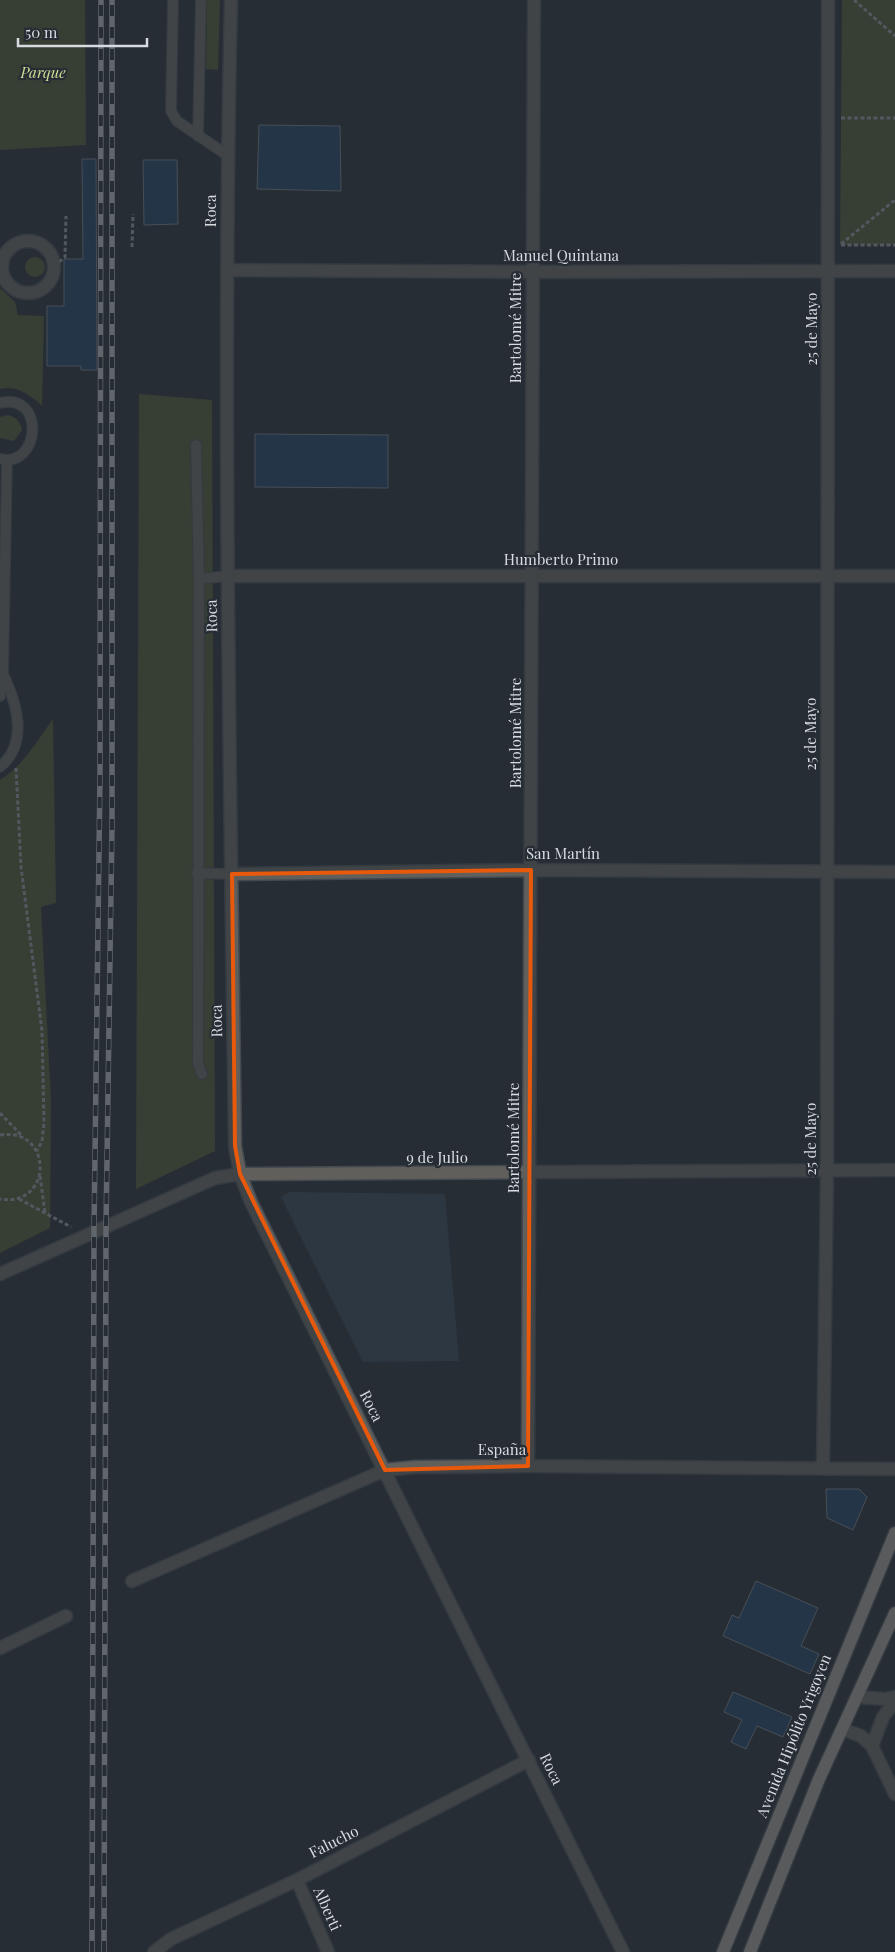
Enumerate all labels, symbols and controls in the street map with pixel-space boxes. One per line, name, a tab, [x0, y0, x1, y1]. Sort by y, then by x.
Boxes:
scale bar	[18, 15, 146, 47]
text: 50 m	[25, 22, 58, 42]
park label: Parque	[19, 62, 66, 82]
street label: Roca	[200, 194, 220, 227]
street label: Manuel Quintana	[503, 245, 620, 265]
street label: Bartolomé Mitre	[505, 273, 525, 383]
street label: 25 de Mayo	[801, 293, 821, 366]
street label: Humberto Primo	[504, 549, 618, 569]
street label: Roca	[201, 599, 221, 633]
street label: Bartolomé Mitre	[505, 678, 525, 788]
street label: 25 de Mayo	[800, 698, 820, 771]
street label: San Martín	[526, 843, 600, 863]
street label: Roca	[206, 1004, 226, 1038]
street label: Bartolomé Mitre	[503, 1083, 523, 1193]
street label: 25 de Mayo	[800, 1103, 820, 1176]
street label: 9 de Julio	[406, 1147, 468, 1167]
street label: Roca	[356, 1386, 388, 1425]
street label: España	[478, 1439, 527, 1459]
street label: Avenida Hipólito Yrigoyen	[751, 1651, 835, 1821]
street label: Roca	[536, 1749, 568, 1788]
street label: Falucho	[305, 1820, 362, 1862]
street label: Alberti	[309, 1883, 347, 1934]

